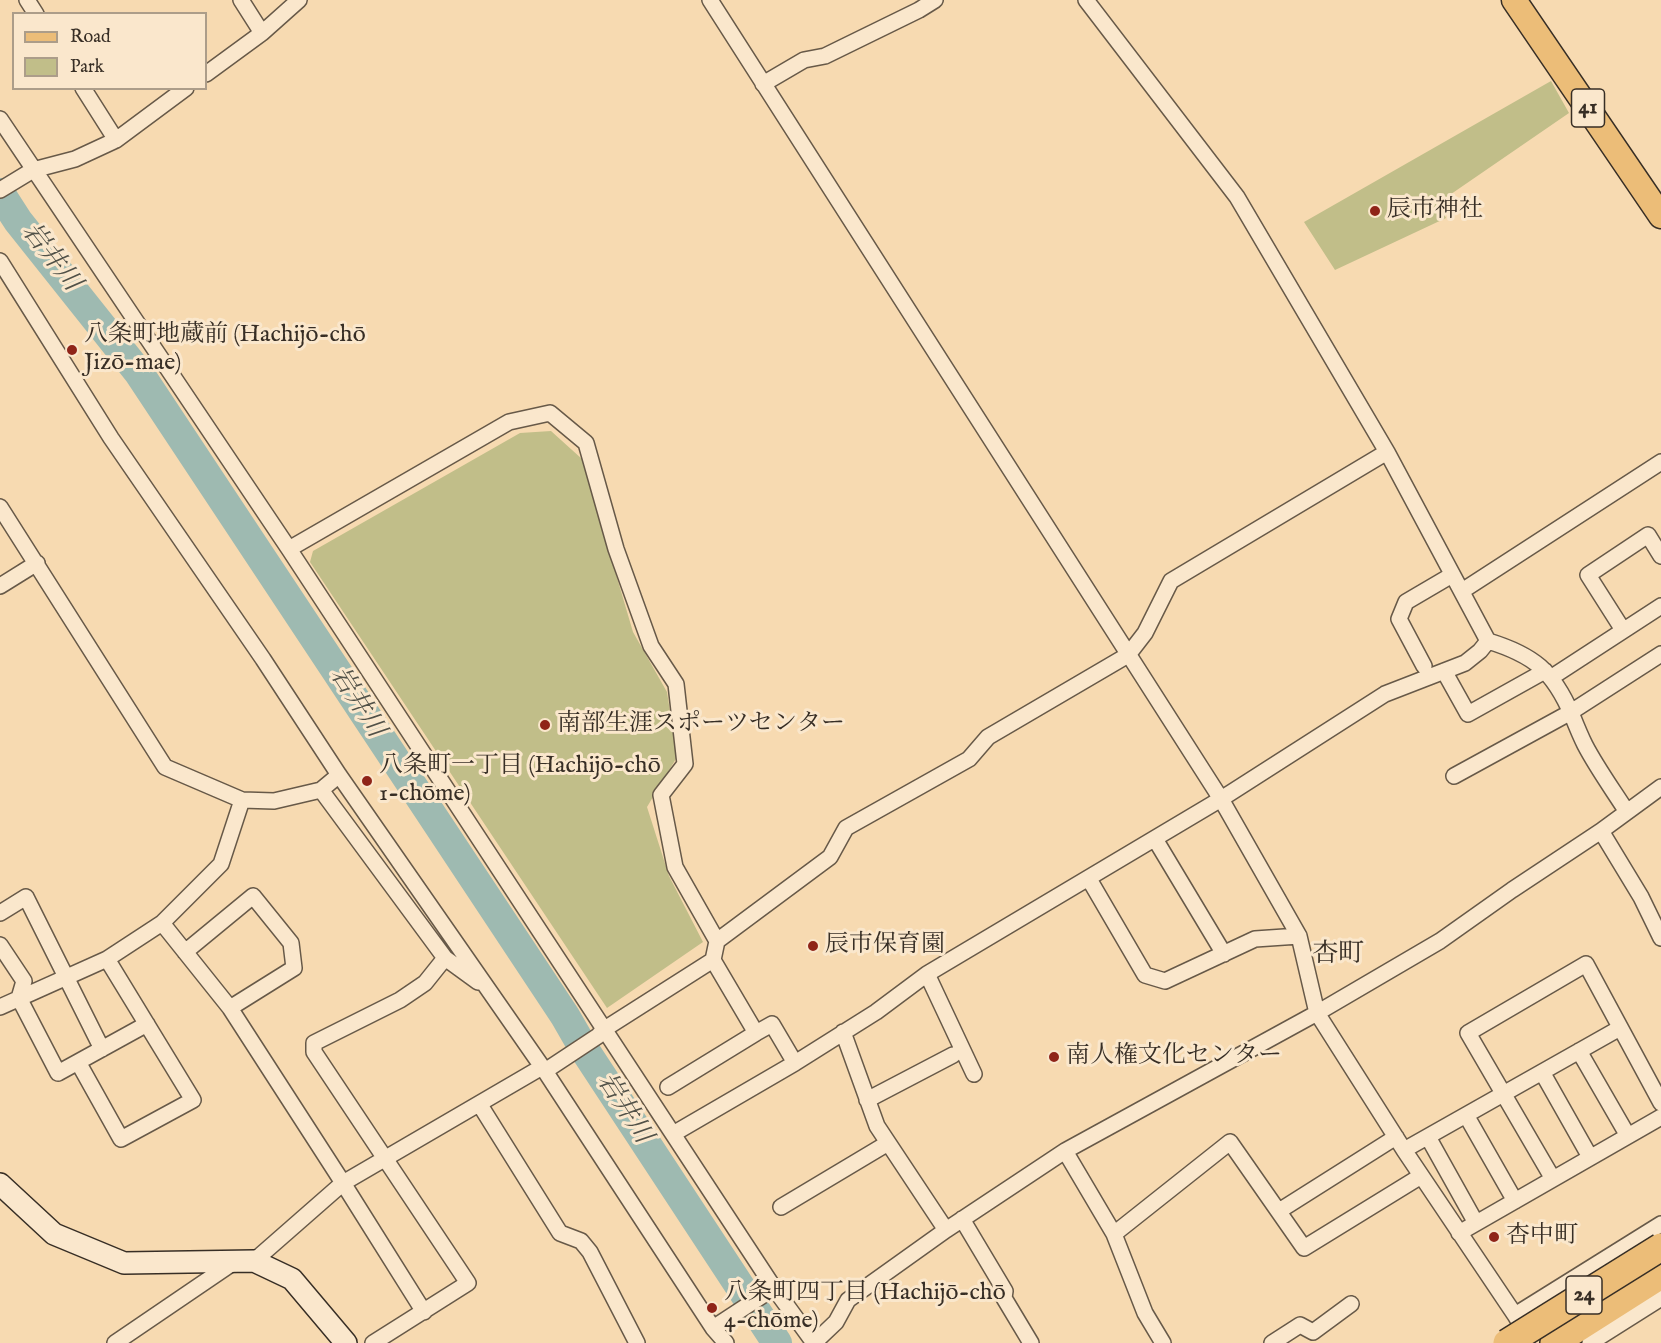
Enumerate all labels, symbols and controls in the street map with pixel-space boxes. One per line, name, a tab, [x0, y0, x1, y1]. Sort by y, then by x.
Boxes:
legend	[12, 12, 207, 90]
text: Road	[70, 26, 111, 49]
text: Park	[70, 56, 104, 79]
road number: 41	[1572, 89, 1604, 127]
place label: 辰市神社	[1387, 197, 1483, 225]
marker: 辰市神社	[1368, 204, 1382, 218]
water label: 岩井川	[14, 218, 86, 298]
place label: 八条町地蔵前 (Hachijō-chō Jizō-mae)	[84, 322, 366, 378]
marker: 八条町地蔵前 (Hachijō-chō Jizō-mae)	[65, 343, 79, 357]
water label: 岩井川	[322, 662, 390, 744]
place label: 南部生涯スポーツセンター	[557, 711, 845, 739]
marker: 南部生涯スポーツセンター	[538, 718, 552, 732]
place label: 八条町一丁目 (Hachijō-chō 1-chōme)	[379, 753, 661, 809]
marker: 八条町一丁目 (Hachijō-chō 1-chōme)	[360, 774, 374, 788]
place label: 辰市保育園	[825, 932, 945, 960]
marker: 辰市保育園	[806, 939, 820, 953]
district label: 杏町	[1312, 940, 1364, 972]
place label: 南人権文化センター	[1066, 1043, 1282, 1071]
marker: 南人権文化センター	[1047, 1050, 1061, 1064]
water label: 岩井川	[589, 1068, 657, 1150]
place label: 杏中町	[1506, 1223, 1578, 1251]
marker: 杏中町	[1487, 1230, 1501, 1244]
road number: 24	[1566, 1276, 1602, 1314]
place label: 八条町四丁目 (Hachijō-chō 4-chōme)	[724, 1280, 1006, 1336]
marker: 八条町四丁目 (Hachijō-chō 4-chōme)	[705, 1301, 719, 1315]

